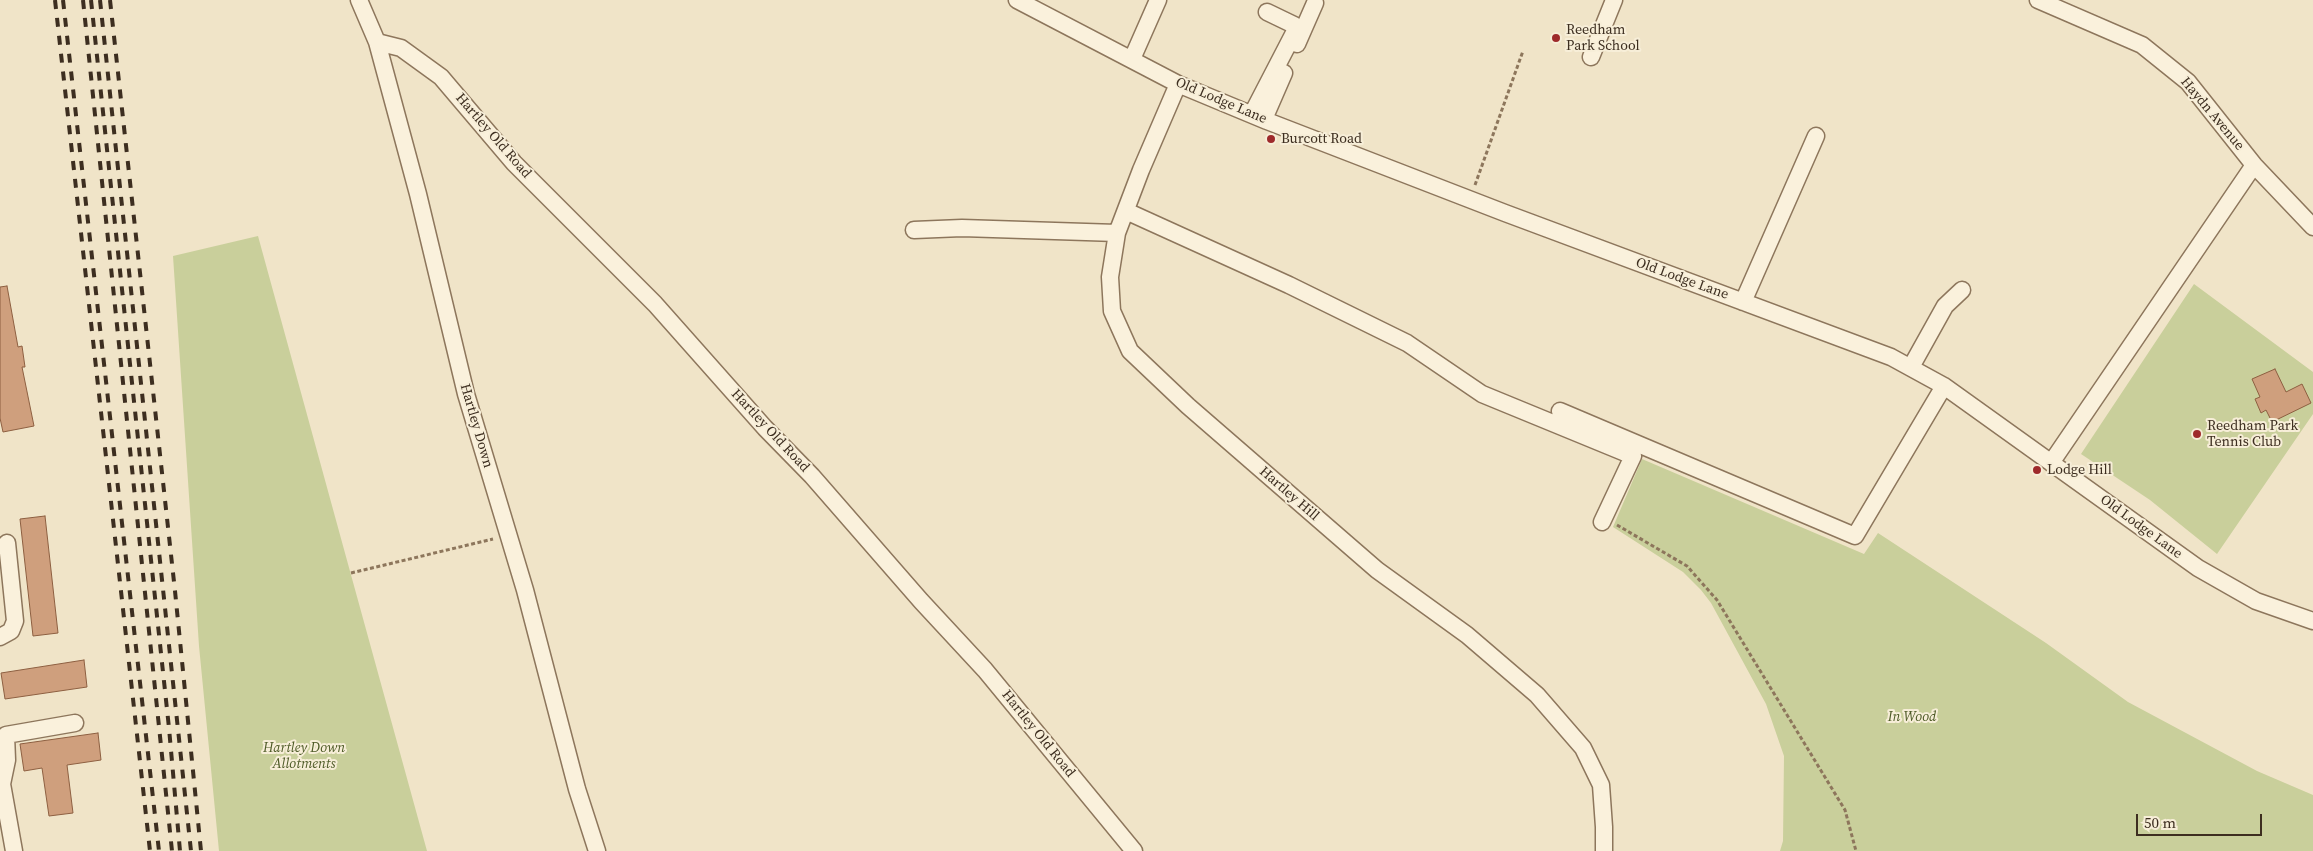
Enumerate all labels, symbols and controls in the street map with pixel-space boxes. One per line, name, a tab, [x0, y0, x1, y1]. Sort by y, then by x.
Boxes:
place label: Reedham Park School	[1566, 22, 1640, 54]
marker: Reedham Park School	[1550, 32, 1562, 44]
street label: Old Lodge Lane	[1173, 74, 1269, 128]
street label: Haydn Avenue	[2177, 74, 2247, 154]
street label: Hartley Old Road	[452, 90, 534, 182]
place label: Burcott Road	[1281, 131, 1362, 147]
marker: Burcott Road	[1265, 133, 1277, 145]
street label: Old Lodge Lane	[1633, 254, 1731, 304]
street label: Hartley Down	[456, 382, 496, 470]
street label: Hartley Old Road	[727, 386, 813, 476]
place label: Reedham Park Tennis Club	[2207, 418, 2298, 451]
marker: Reedham Park Tennis Club	[2191, 428, 2203, 440]
place label: Lodge Hill	[2047, 462, 2112, 478]
street label: Hartley Hill	[1256, 463, 1322, 525]
marker: Lodge Hill	[2031, 464, 2043, 476]
street label: Old Lodge Lane	[2097, 492, 2185, 562]
street label: Hartley Old Road	[998, 687, 1078, 781]
park label: In Wood	[1888, 709, 1936, 725]
park label: Hartley Down Allotments	[263, 740, 345, 772]
scale bar	[2138, 804, 2264, 836]
text: 50 m	[2144, 812, 2176, 833]

